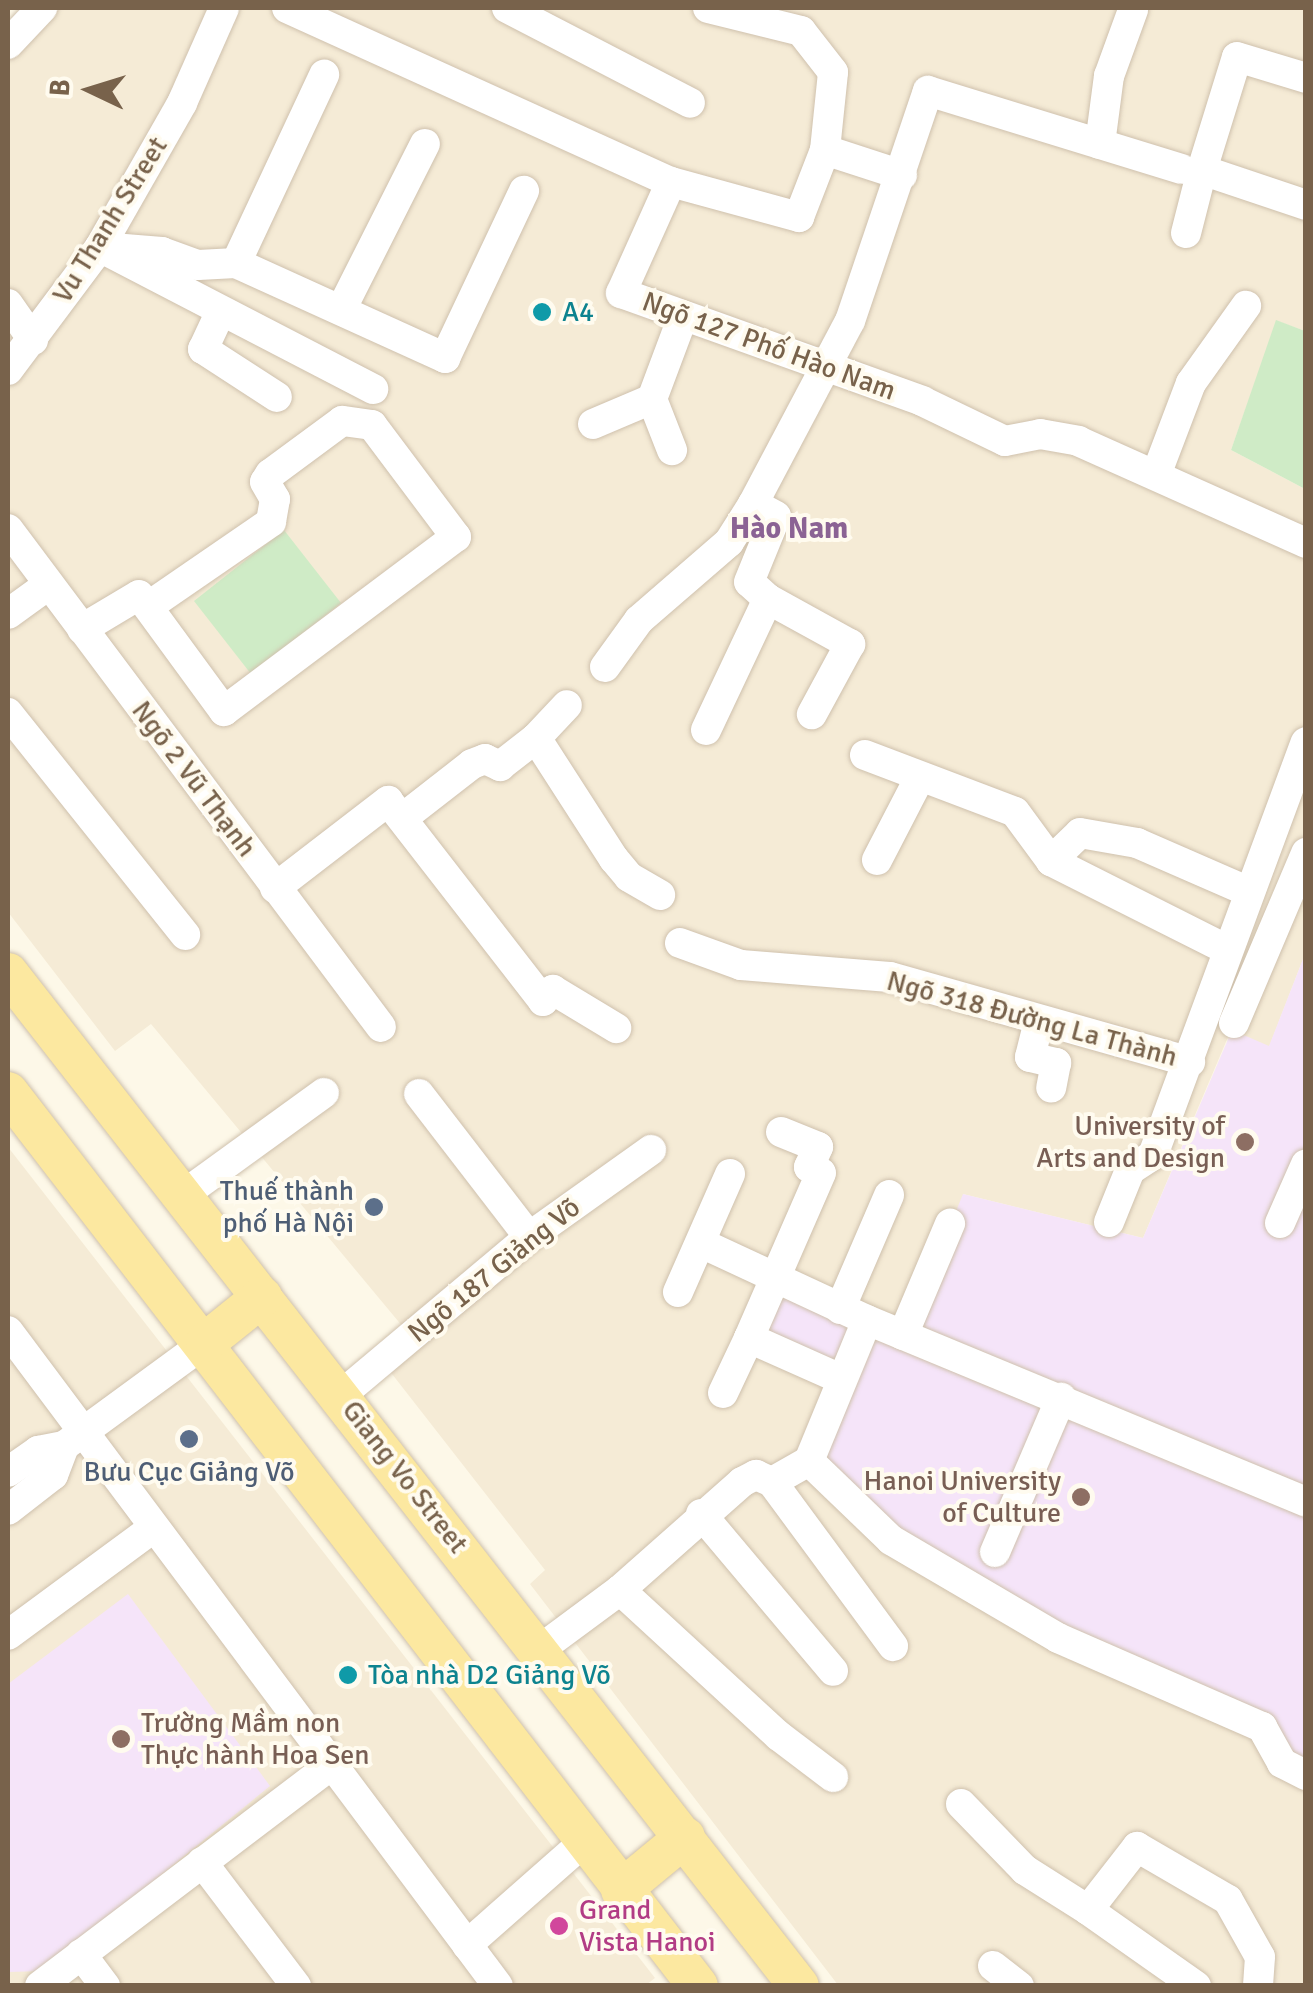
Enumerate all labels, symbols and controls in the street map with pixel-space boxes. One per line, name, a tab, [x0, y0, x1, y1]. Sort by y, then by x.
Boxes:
north arrow	[40, 40, 140, 140]
text: B	[43, 78, 78, 98]
street label: Vu Thanh Street	[46, 131, 174, 309]
street label: Ngõ 127 Phố Hào Nam	[638, 285, 900, 407]
place label: A4	[562, 295, 594, 329]
marker: A4	[531, 301, 553, 323]
district label: Hào Nam	[730, 511, 848, 547]
street label: Ngõ 2 Vũ Thạnh	[125, 695, 263, 863]
street label: Ngõ 318 Đường La Thành	[883, 964, 1181, 1074]
place label: University of Arts and Design	[1036, 1109, 1225, 1175]
marker: University of Arts and Design	[1234, 1131, 1256, 1153]
place label: Thuế thành phố Hà Nội	[220, 1174, 354, 1240]
street label: Ngõ 187 Giảng Võ	[401, 1190, 587, 1350]
marker: Thuế thành phố Hà Nội	[363, 1196, 385, 1218]
street label: Giang Vo Street	[335, 1394, 475, 1560]
marker: Bưu Cục Giảng Võ	[178, 1428, 200, 1450]
place label: Bưu Cục Giảng Võ	[83, 1455, 295, 1489]
place label: Hanoi University of Culture	[864, 1464, 1061, 1530]
marker: Hanoi University of Culture	[1070, 1486, 1092, 1508]
place label: Tòa nhà D2 Giảng Võ	[368, 1658, 611, 1692]
marker: Tòa nhà D2 Giảng Võ	[337, 1664, 359, 1686]
place label: Trường Mầm non Thực hành Hoa Sen	[141, 1706, 370, 1772]
marker: Trường Mầm non Thực hành Hoa Sen	[110, 1728, 132, 1750]
place label: Grand Vista Hanoi	[579, 1893, 716, 1959]
marker: Grand Vista Hanoi	[548, 1915, 570, 1937]

